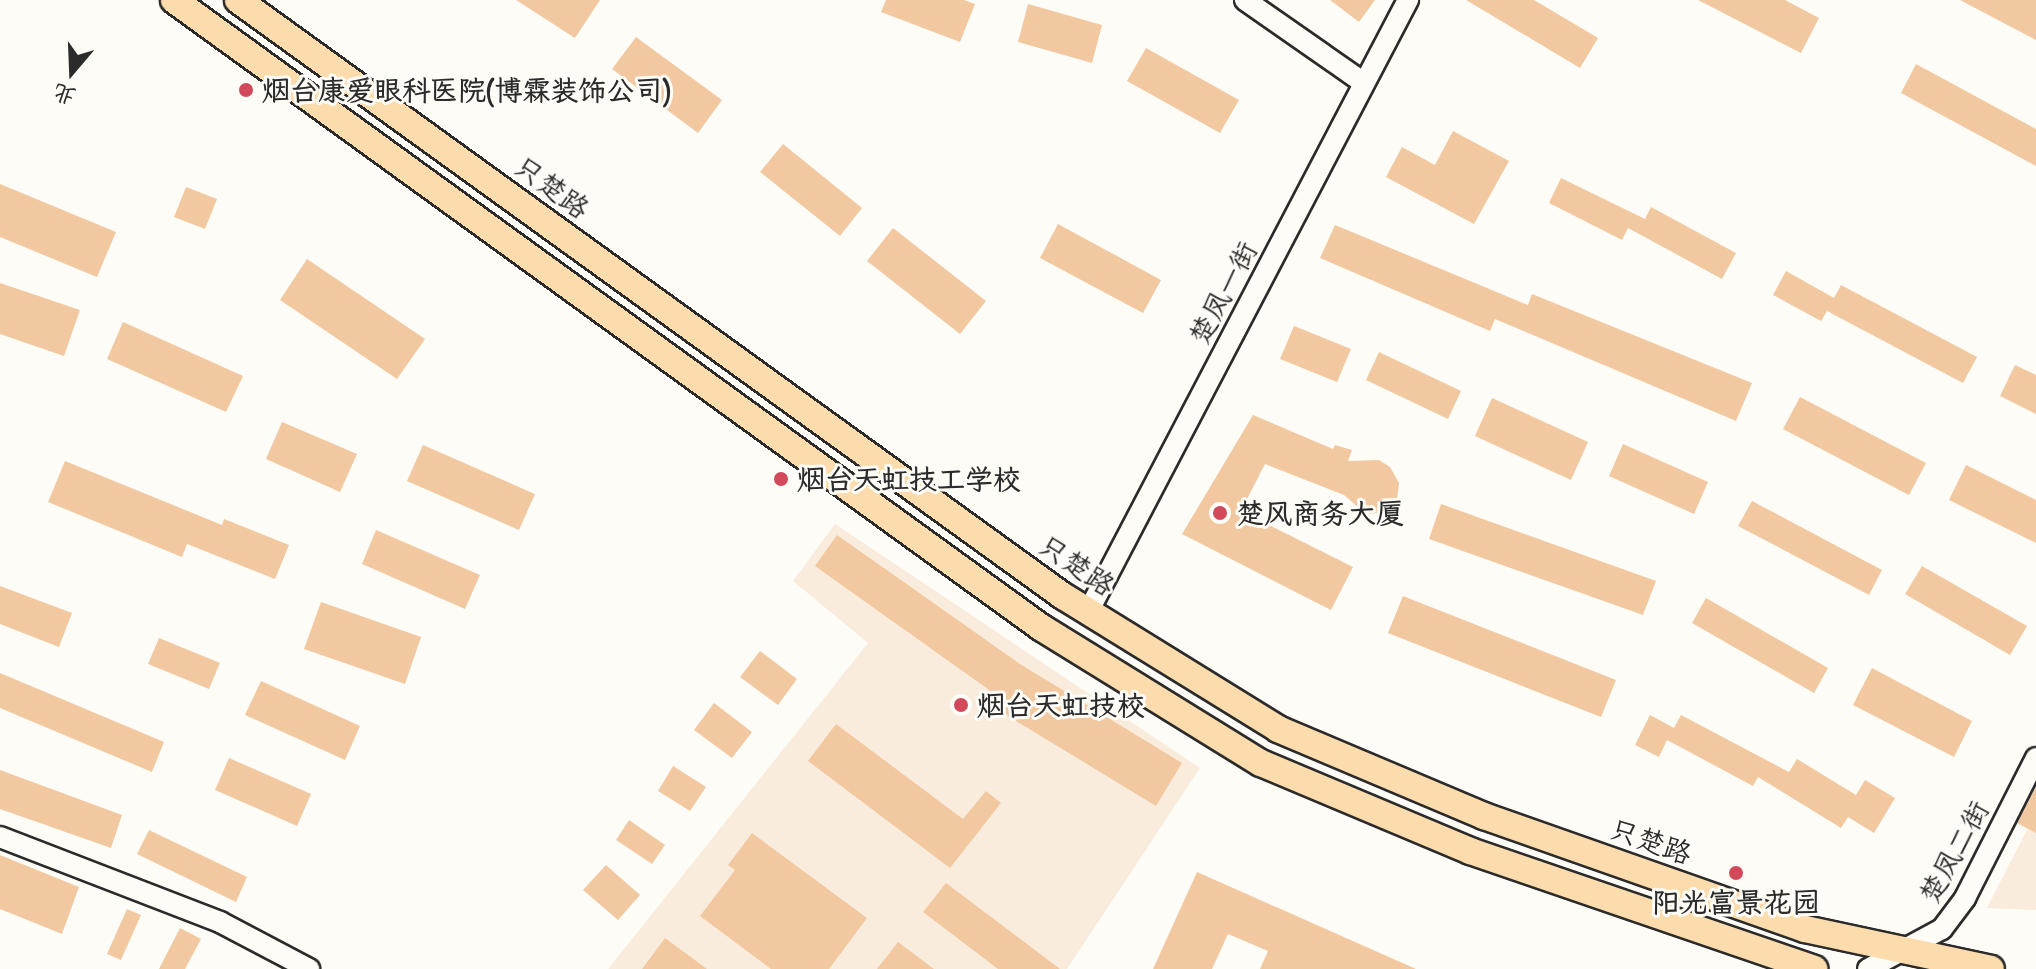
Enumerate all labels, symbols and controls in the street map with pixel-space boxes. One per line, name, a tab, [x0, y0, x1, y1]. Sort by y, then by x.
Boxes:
north arrow	[32, 32, 112, 112]
place label: 烟台康爱眼科医院(博霖装饰公司)	[262, 73, 671, 107]
text: 北	[49, 78, 79, 112]
marker: 烟台康爱眼科医院(博霖装饰公司)	[237, 81, 255, 99]
street label: 只楚路	[508, 149, 596, 225]
street label: 楚凤一街	[1182, 236, 1264, 350]
place label: 烟台天虹技工学校	[797, 462, 1021, 496]
marker: 烟台天虹技工学校	[772, 470, 790, 488]
place label: 楚风商务大厦	[1236, 496, 1404, 530]
marker: 楚风商务大厦	[1211, 504, 1229, 522]
street label: 只楚路	[1033, 528, 1121, 602]
place label: 烟台天虹技校	[977, 688, 1145, 722]
marker: 烟台天虹技校	[952, 696, 970, 714]
street label: 楚凤二街	[1912, 795, 1996, 909]
street label: 只楚路	[1606, 811, 1696, 871]
marker: 阳光富景花园	[1727, 864, 1745, 882]
place label: 阳光富景花园	[1652, 885, 1820, 919]

